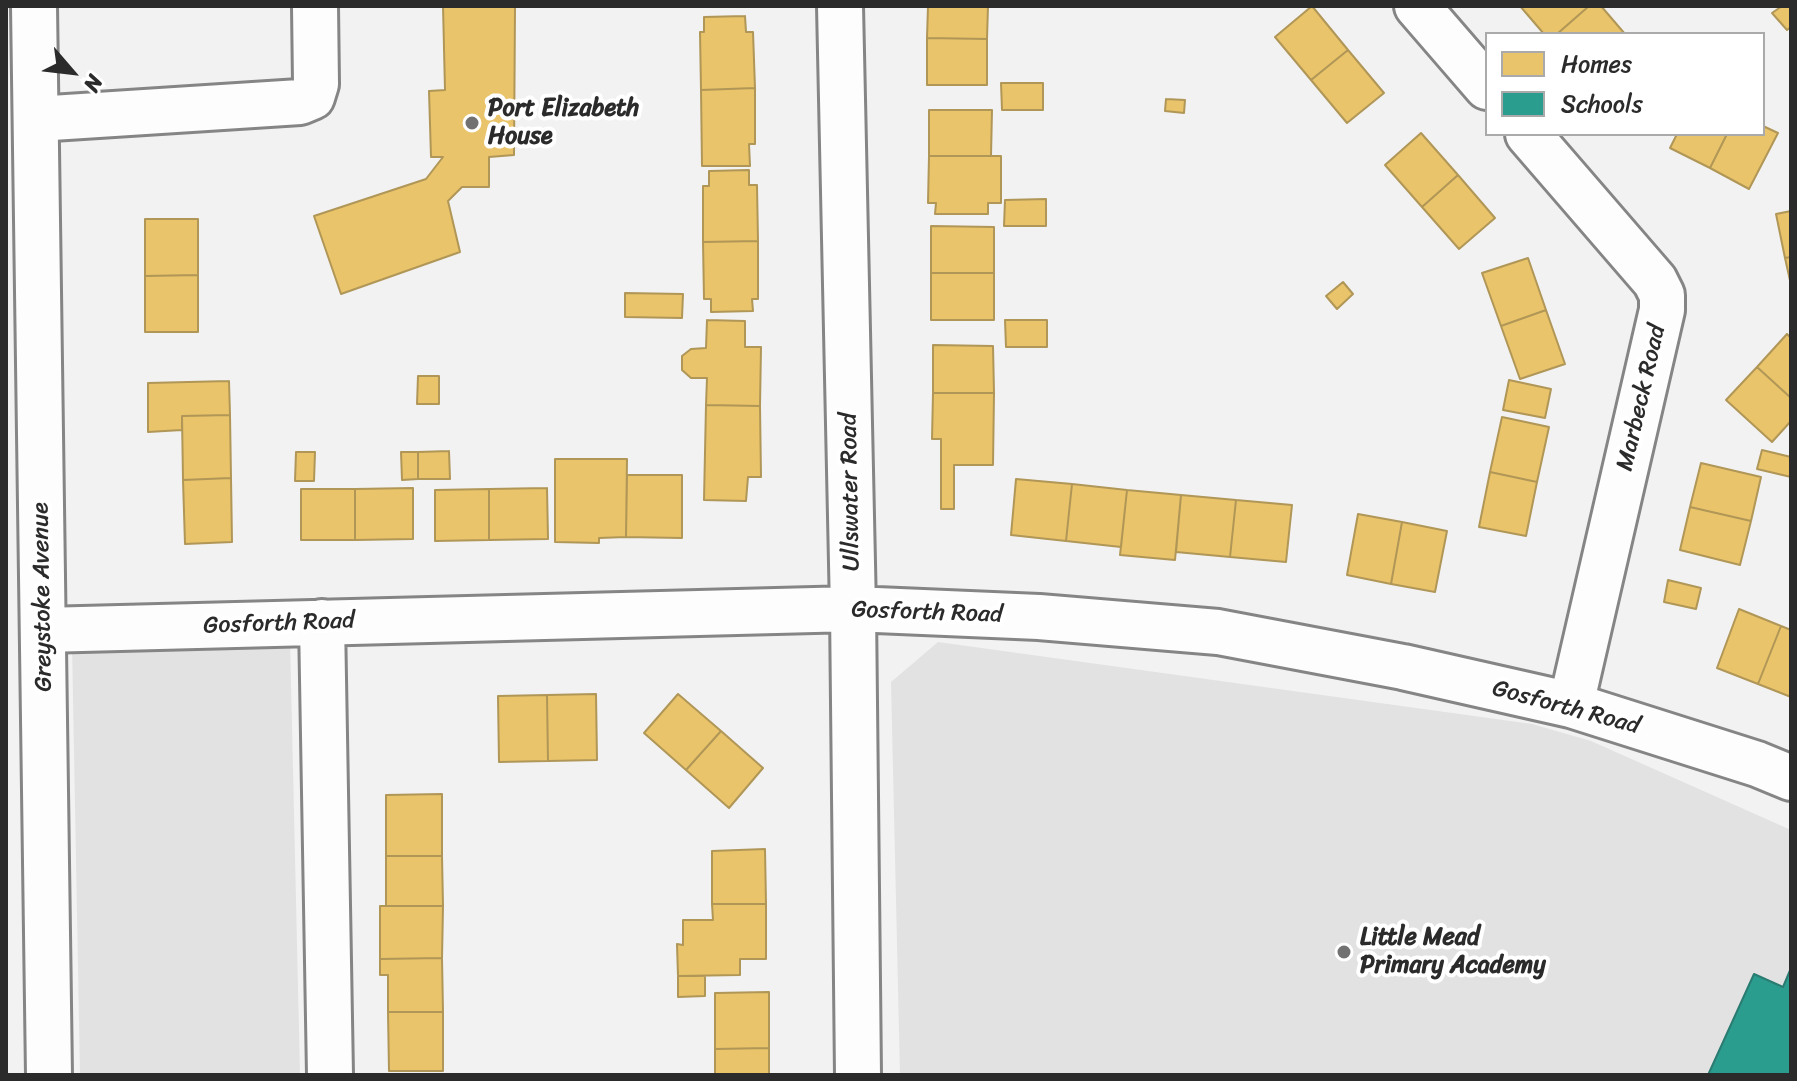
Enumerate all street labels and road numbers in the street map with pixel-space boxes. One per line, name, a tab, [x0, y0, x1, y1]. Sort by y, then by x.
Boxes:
street label: Marbeck Road	[1611, 322, 1673, 474]
street label: Ullswater Road	[835, 413, 867, 571]
street label: Greystoke Avenue	[27, 502, 59, 692]
street label: Gosforth Road	[851, 596, 1003, 630]
street label: Gosforth Road	[203, 607, 355, 641]
street label: Gosforth Road	[1489, 674, 1643, 742]

